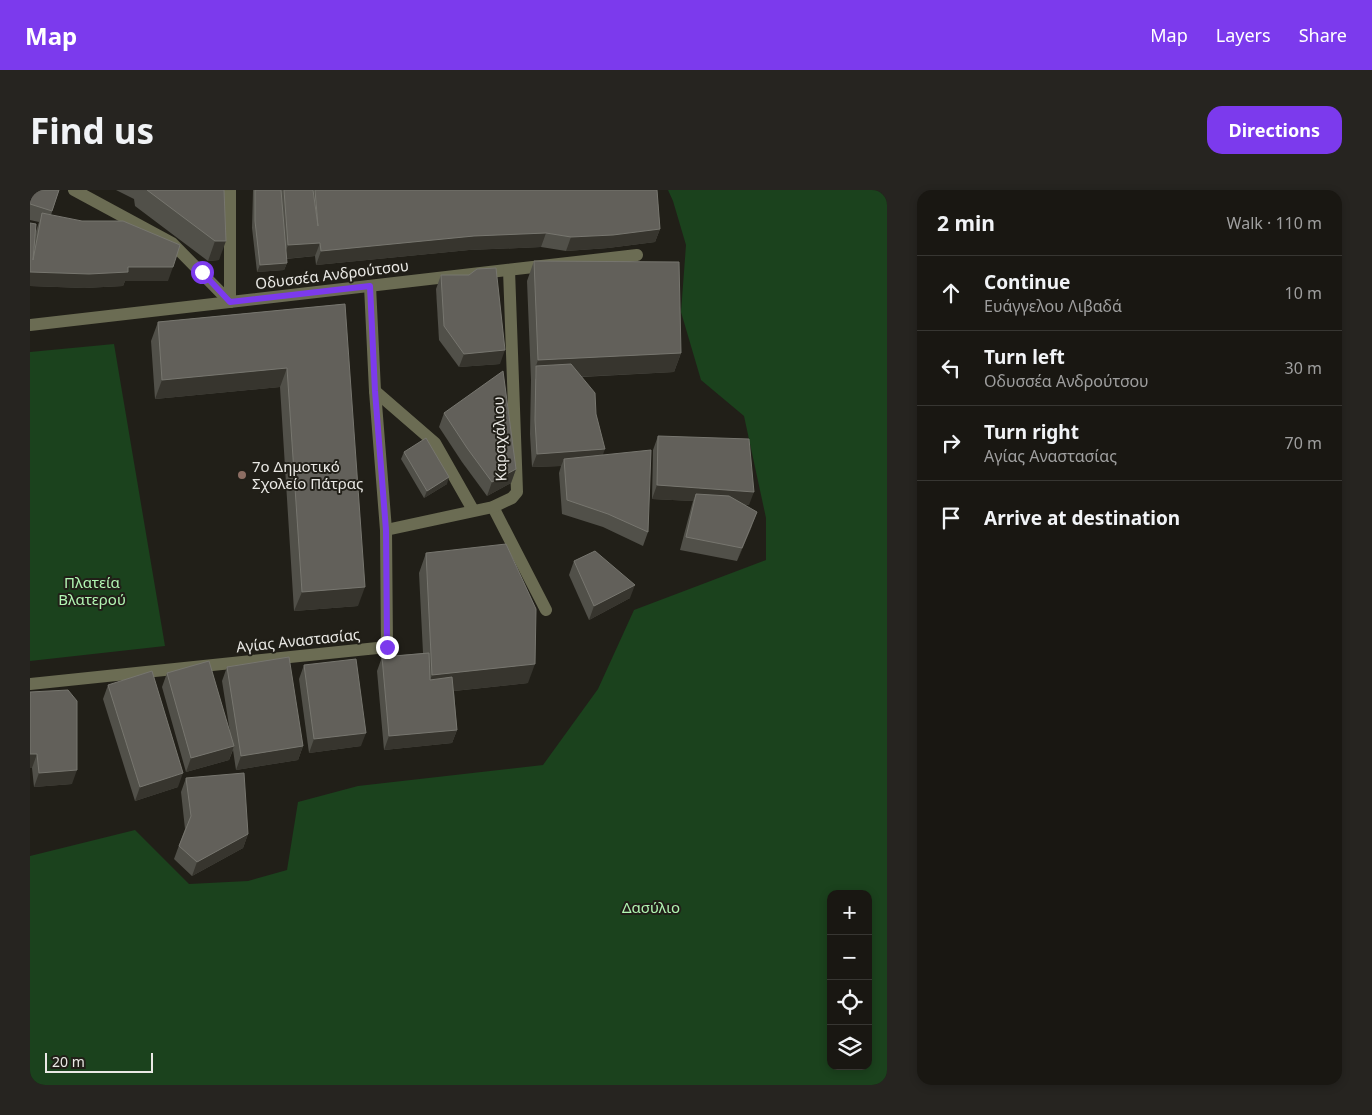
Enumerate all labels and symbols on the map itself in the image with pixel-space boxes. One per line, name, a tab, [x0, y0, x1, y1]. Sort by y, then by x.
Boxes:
street label: Οδυσσέα Ανδρούτσου	[254, 255, 410, 293]
route start	[191, 261, 214, 284]
street label: Καραχάλιου	[488, 396, 510, 482]
place label: 7ο Δημοτικό Σχολείο Πάτρας	[252, 456, 363, 493]
marker: 7ο Δημοτικό Σχολείο Πάτρας	[236, 469, 248, 481]
park label: Πλατεία Βλατερού	[58, 572, 126, 609]
street label: Αγίας Αναστασίας	[235, 624, 361, 656]
route end	[376, 636, 399, 659]
park label: Δασύλιο	[622, 897, 680, 917]
scale bar	[45, 1050, 152, 1073]

